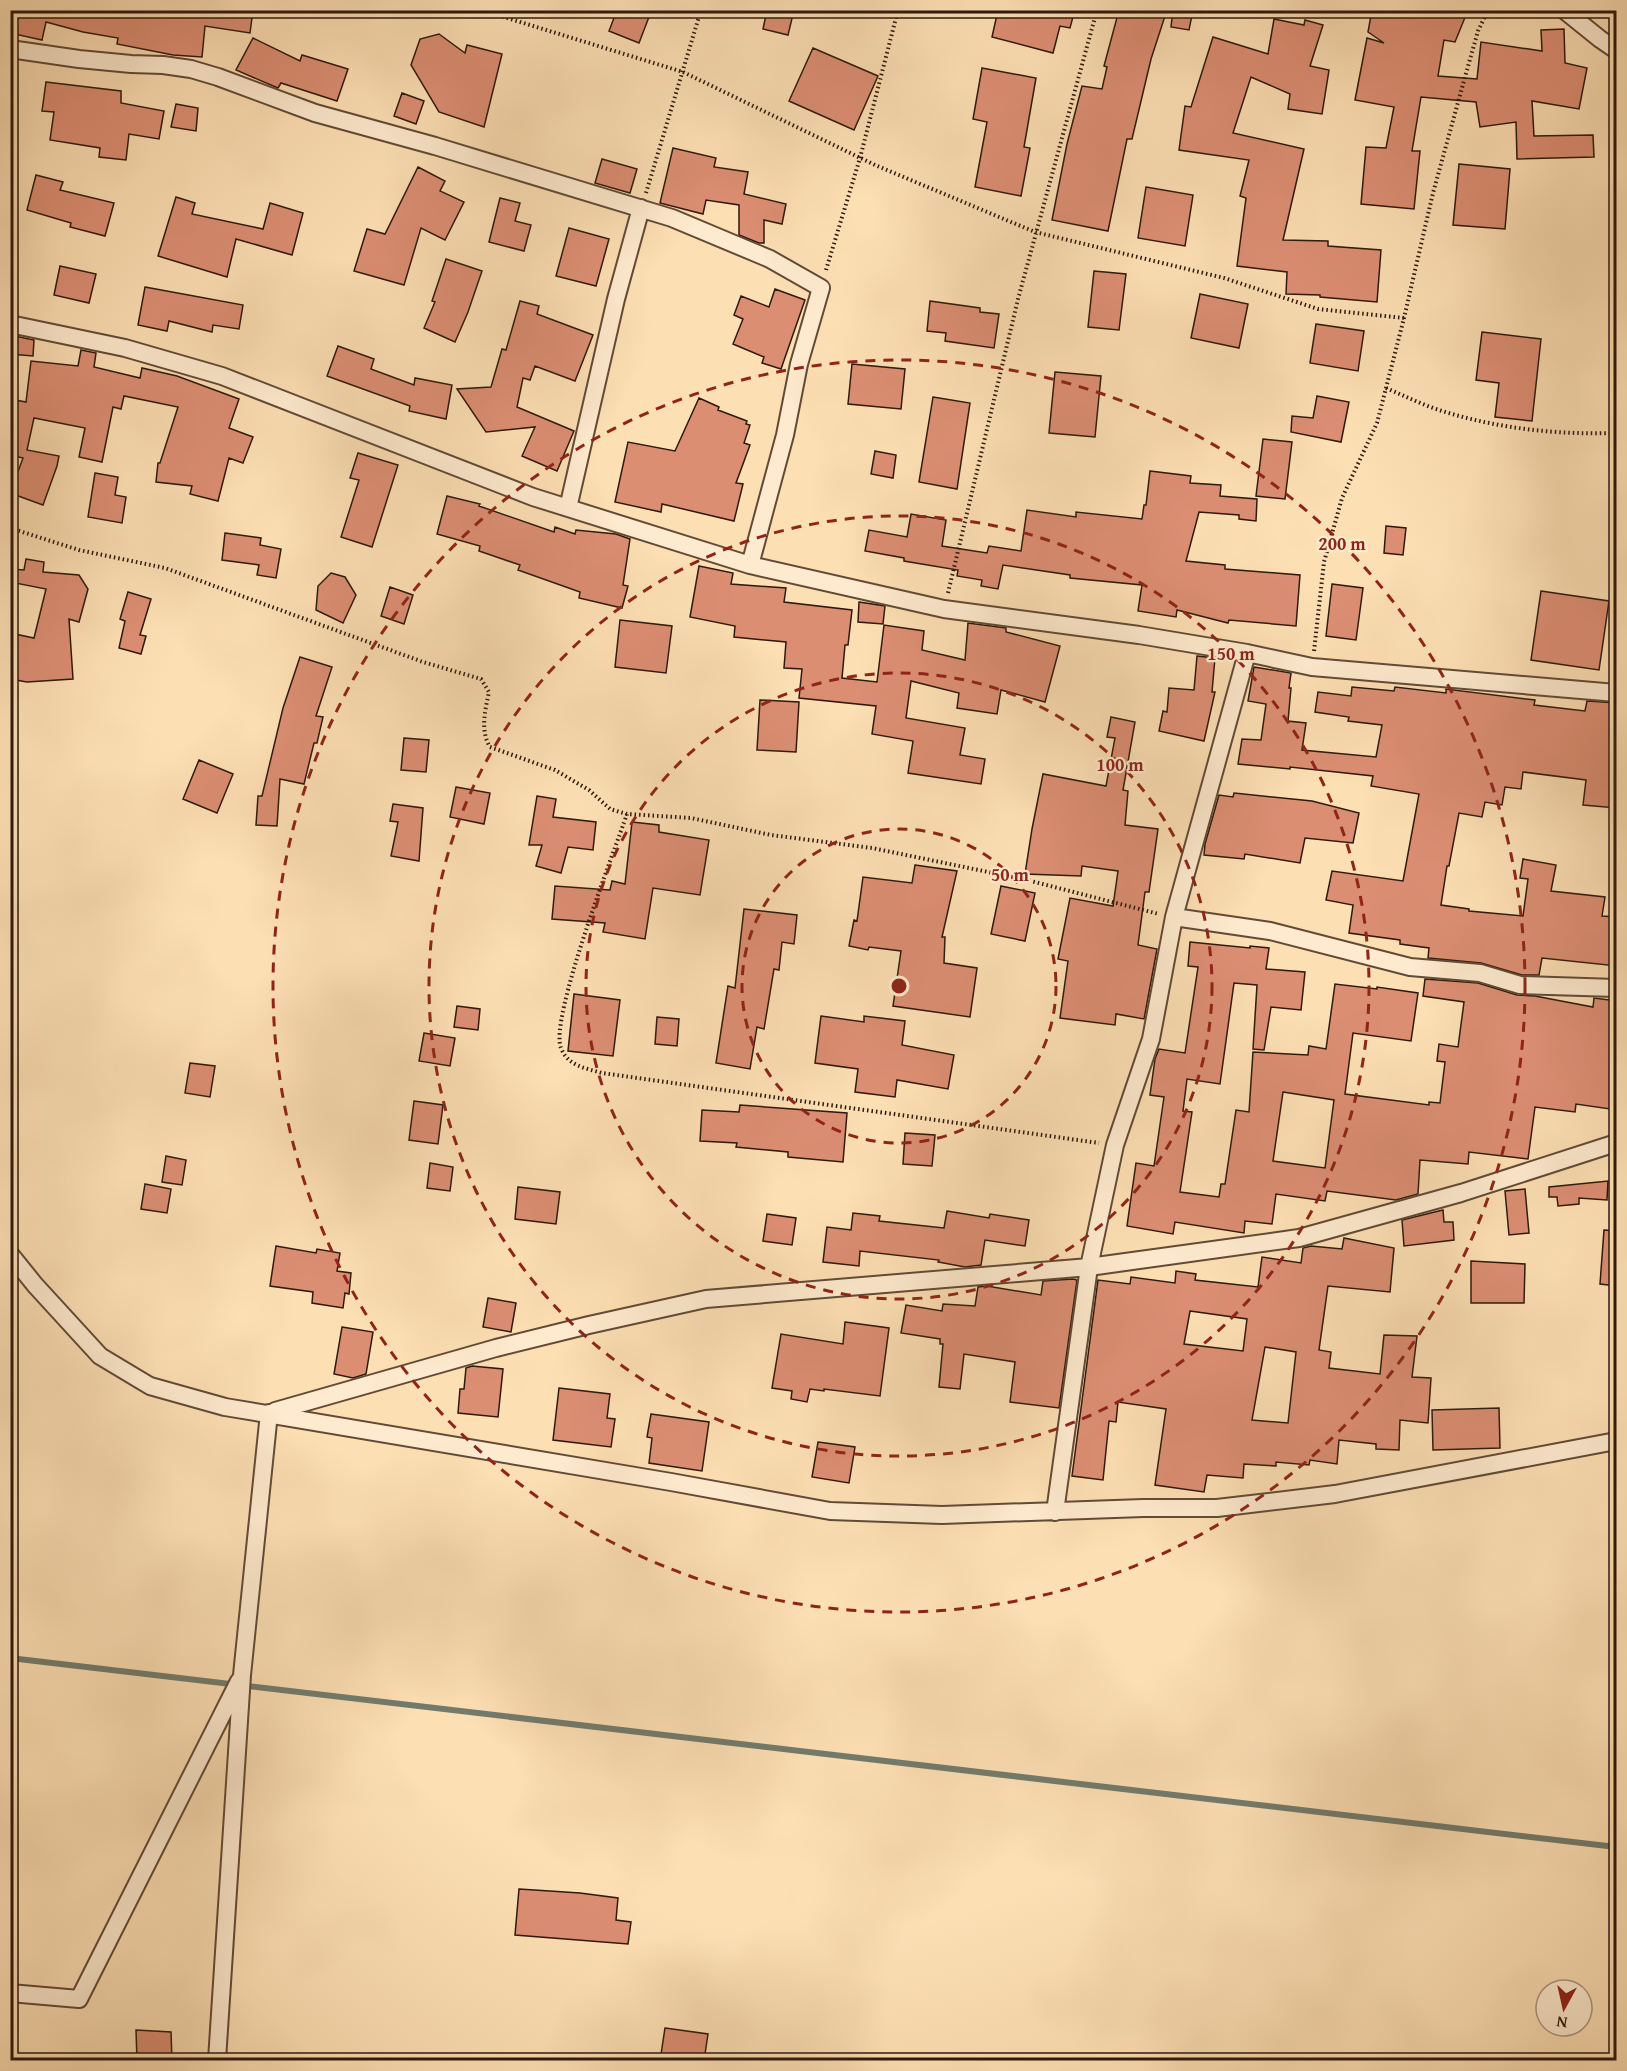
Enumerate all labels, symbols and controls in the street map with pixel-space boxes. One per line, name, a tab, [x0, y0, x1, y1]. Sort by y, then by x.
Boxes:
text: 200 m	[1318, 530, 1366, 557]
text: 150 m	[1207, 640, 1255, 667]
text: 100 m	[1096, 751, 1144, 778]
text: 50 m	[991, 861, 1030, 888]
centre of rings	[889, 976, 909, 996]
north arrow	[1534, 1978, 1594, 2038]
text: N	[1555, 2010, 1569, 2035]

